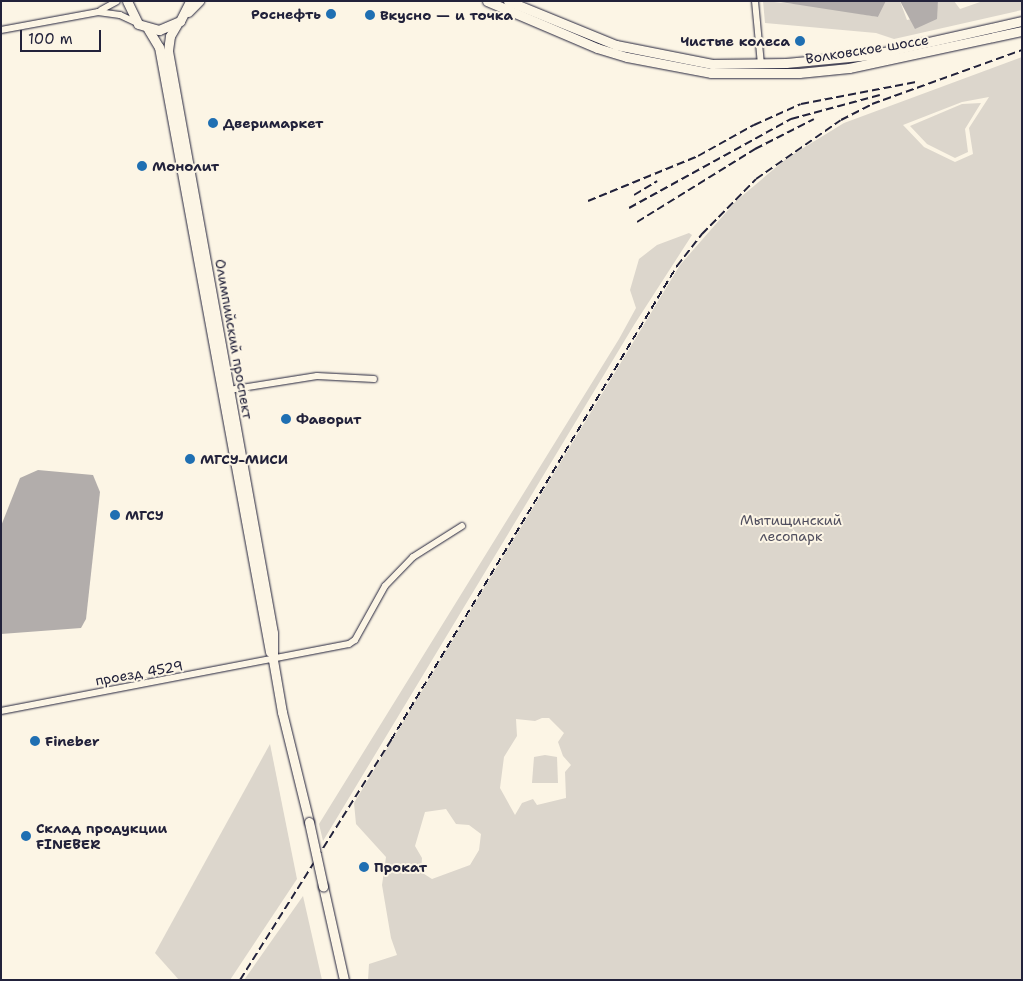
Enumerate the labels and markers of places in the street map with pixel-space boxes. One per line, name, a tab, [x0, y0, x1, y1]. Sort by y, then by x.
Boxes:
place label: Роснефть	[251, 6, 321, 22]
place label: Вкусно — и точка	[380, 7, 513, 23]
marker: Роснефть	[325, 8, 337, 20]
marker: Вкусно — и точка	[364, 9, 376, 21]
place label: Чистые колеса	[680, 33, 790, 49]
marker: Чистые колеса	[794, 35, 806, 47]
place label: Дверимаркет	[223, 115, 323, 131]
marker: Дверимаркет	[207, 117, 219, 129]
place label: Монолит	[152, 158, 219, 174]
marker: Монолит	[136, 160, 148, 172]
place label: Фаворит	[296, 411, 361, 427]
marker: Фаворит	[280, 413, 292, 425]
place label: МГСУ-МИСИ	[200, 451, 288, 467]
marker: МГСУ-МИСИ	[184, 453, 196, 465]
place label: МГСУ	[125, 507, 164, 523]
marker: МГСУ	[109, 509, 121, 521]
place label: Fineber	[45, 733, 99, 749]
marker: Fineber	[29, 735, 41, 747]
place label: Склад продукции FINEBER	[36, 820, 167, 852]
marker: Склад продукции FINEBER	[20, 830, 32, 842]
place label: Прокат	[374, 859, 427, 875]
marker: Прокат	[358, 861, 370, 873]

